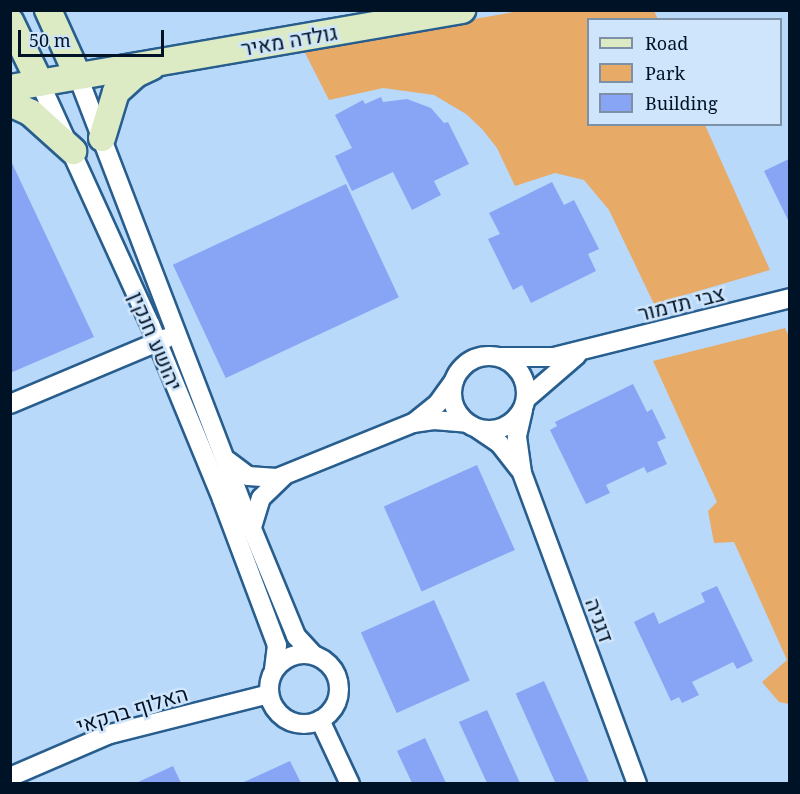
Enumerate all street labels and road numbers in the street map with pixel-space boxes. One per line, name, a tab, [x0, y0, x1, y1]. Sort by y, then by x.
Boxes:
street label: גולדה מאיר	[239, 19, 339, 61]
street label: צבי תדמור	[635, 280, 727, 326]
street label: יהושע חנקין	[124, 288, 188, 394]
street label: דגניה	[580, 594, 620, 646]
street label: האלוף ברקאי	[73, 680, 191, 738]

